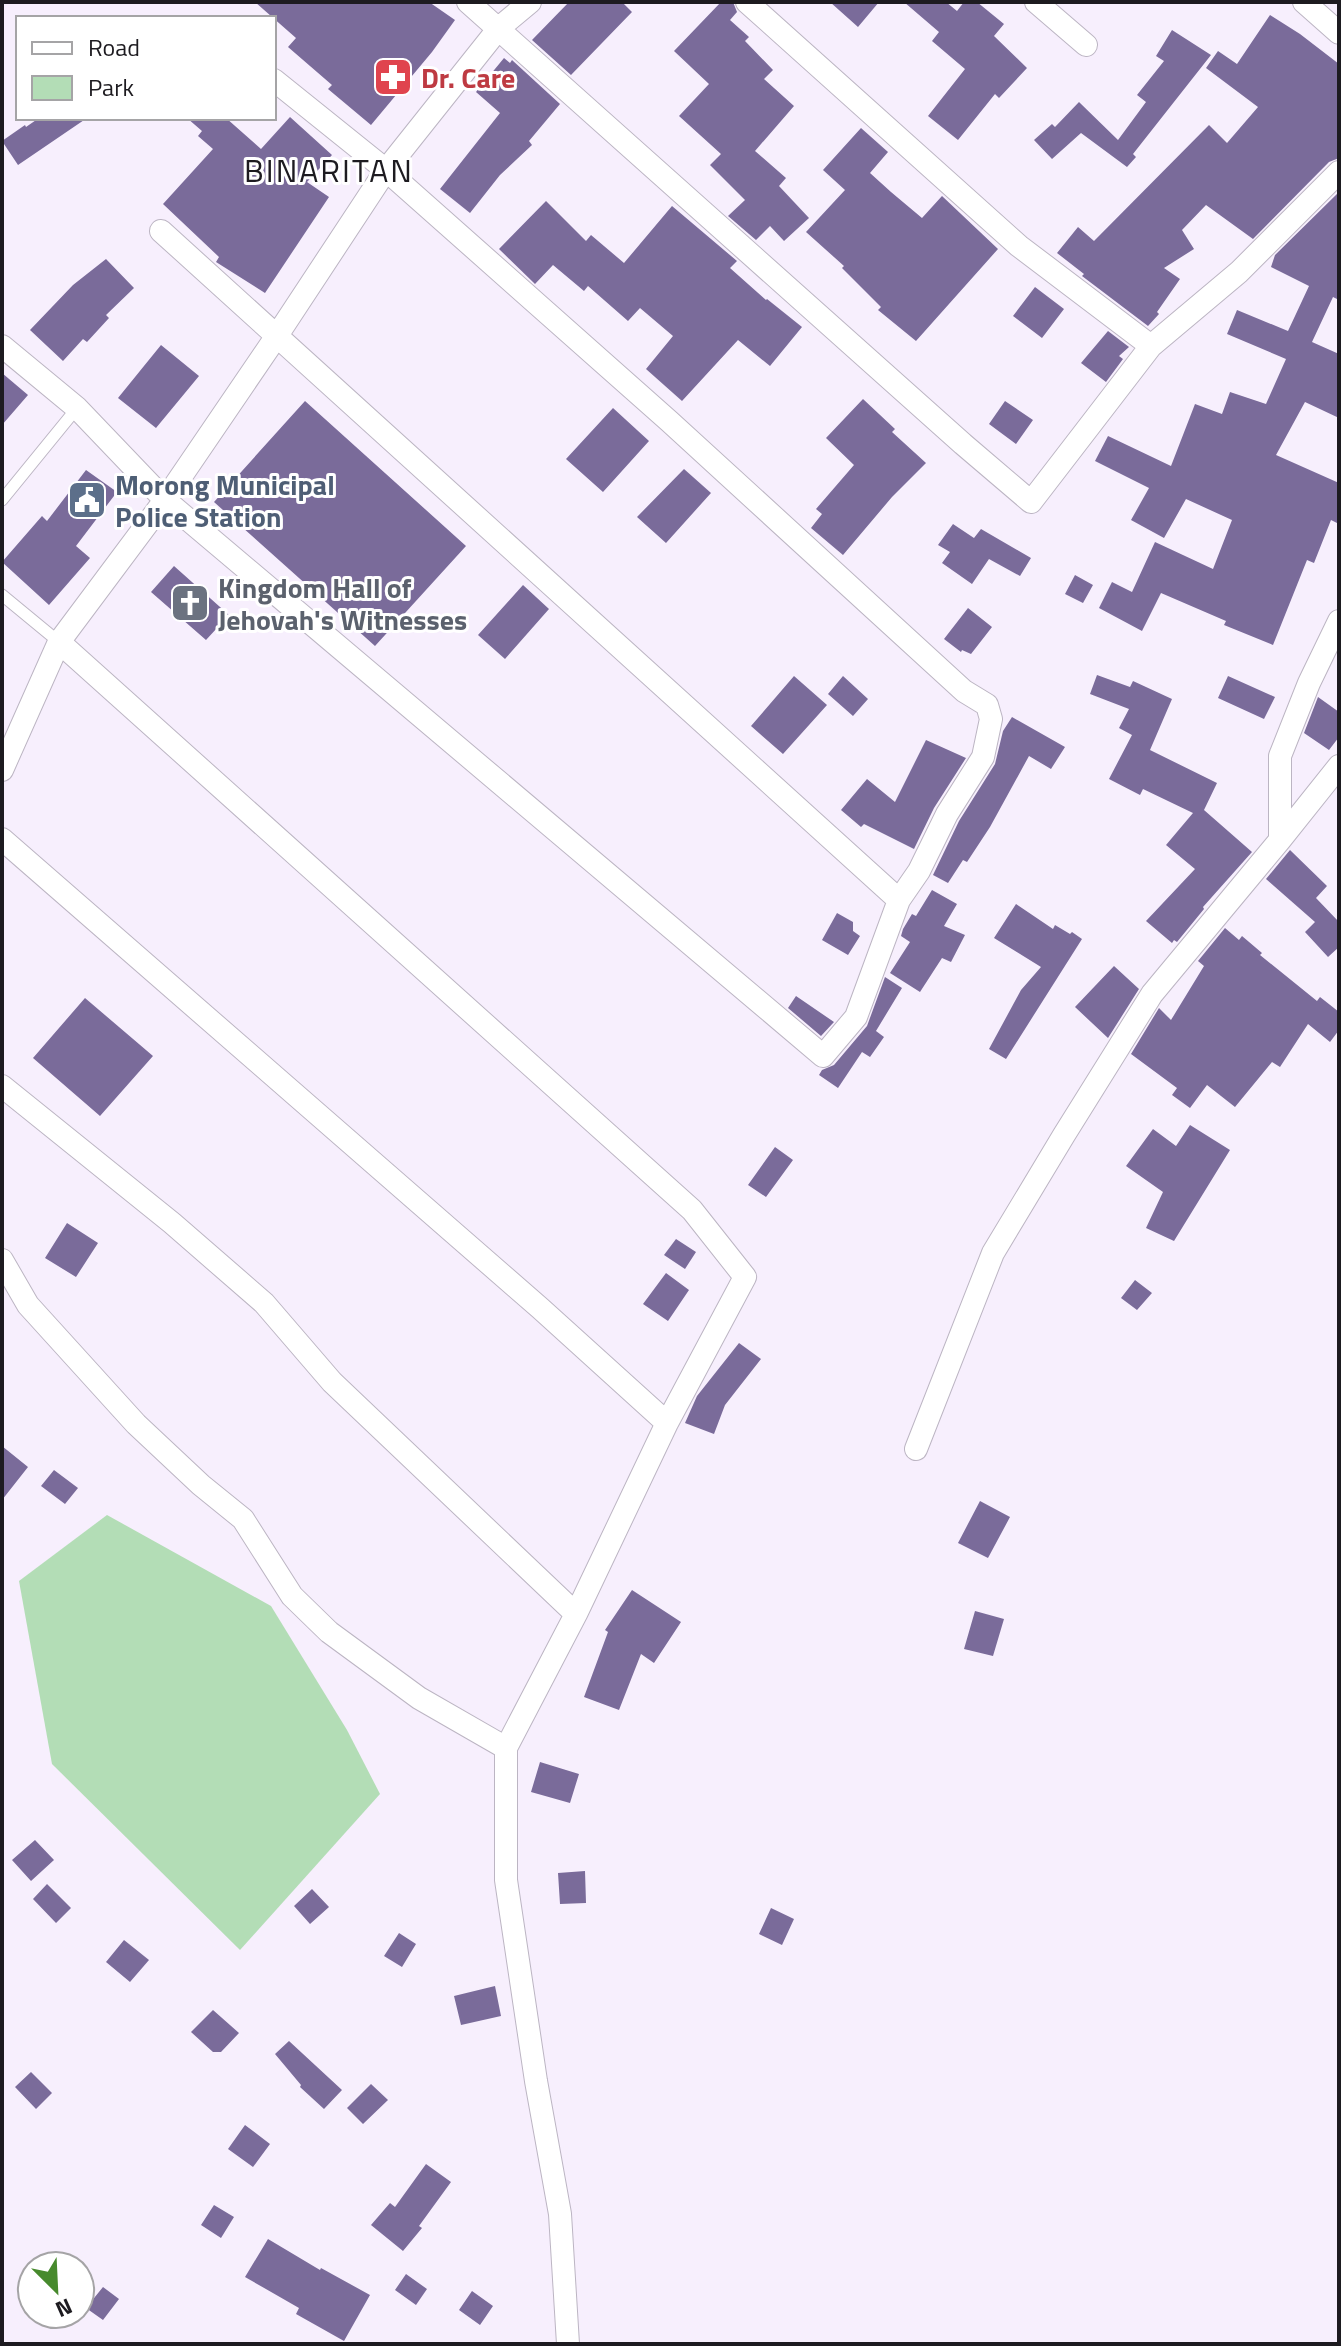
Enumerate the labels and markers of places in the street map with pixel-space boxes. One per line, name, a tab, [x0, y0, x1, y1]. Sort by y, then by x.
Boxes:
pharmacy icon: Dr. Care	[372, 56, 414, 98]
place label: Dr. Care	[421, 56, 515, 99]
place label: Morong Municipal Police Station	[115, 463, 335, 538]
public building icon: Morong Municipal Police Station	[66, 479, 108, 521]
place label: Kingdom Hall of Jehovah's Witnesses	[218, 566, 467, 641]
church icon: Kingdom Hall of Jehovah's Witnesses	[169, 582, 211, 624]

